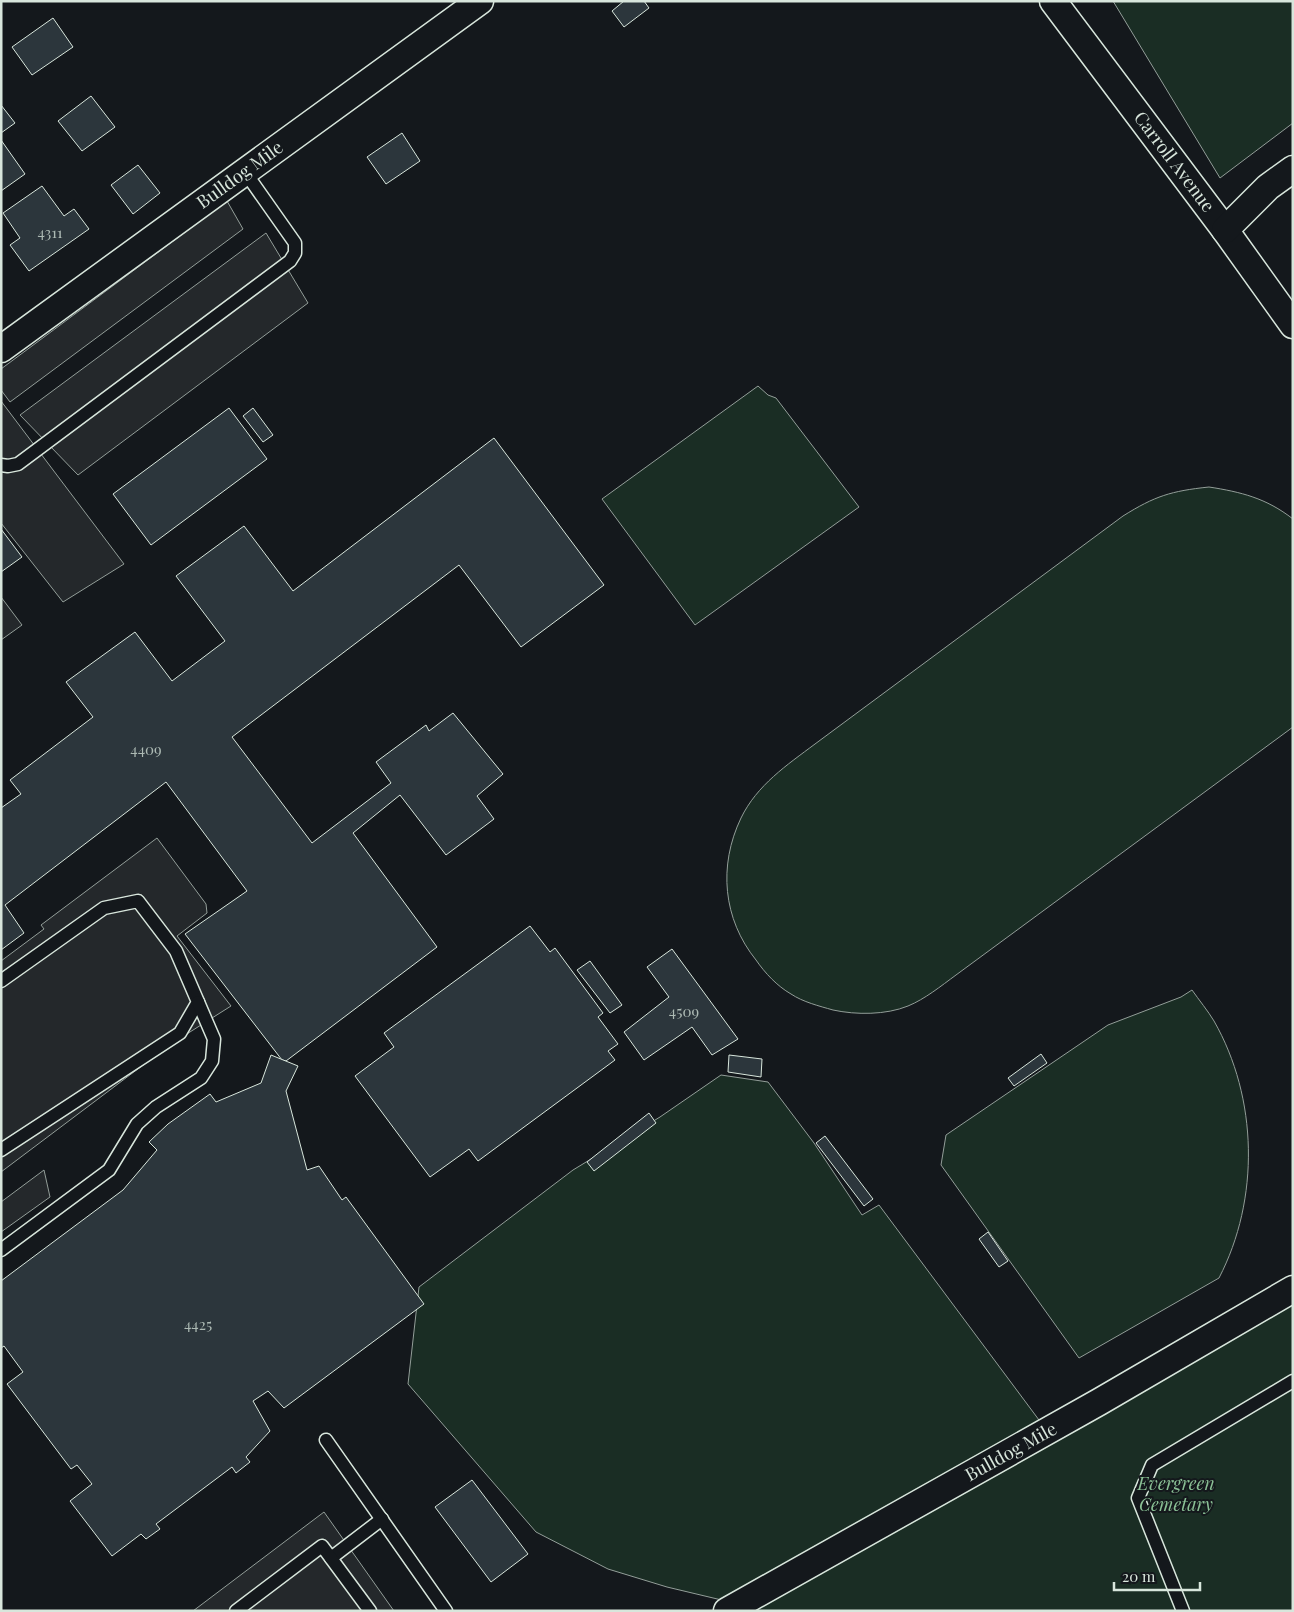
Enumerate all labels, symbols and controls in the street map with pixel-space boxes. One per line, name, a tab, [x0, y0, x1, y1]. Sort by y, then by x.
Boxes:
street label: Carroll Avenue	[1129, 106, 1221, 217]
street label: Bulldog Mile	[191, 135, 287, 214]
house number: 4311	[37, 222, 63, 242]
house number: 4409	[130, 739, 162, 759]
house number: 4509	[669, 1001, 699, 1021]
house number: 4425	[184, 1314, 212, 1334]
street label: Bulldog Mile	[960, 1416, 1061, 1486]
park label: Evergreen Cemetary	[1136, 1471, 1215, 1516]
scale bar	[1114, 1560, 1200, 1592]
text: 20 m	[1122, 1566, 1156, 1586]

